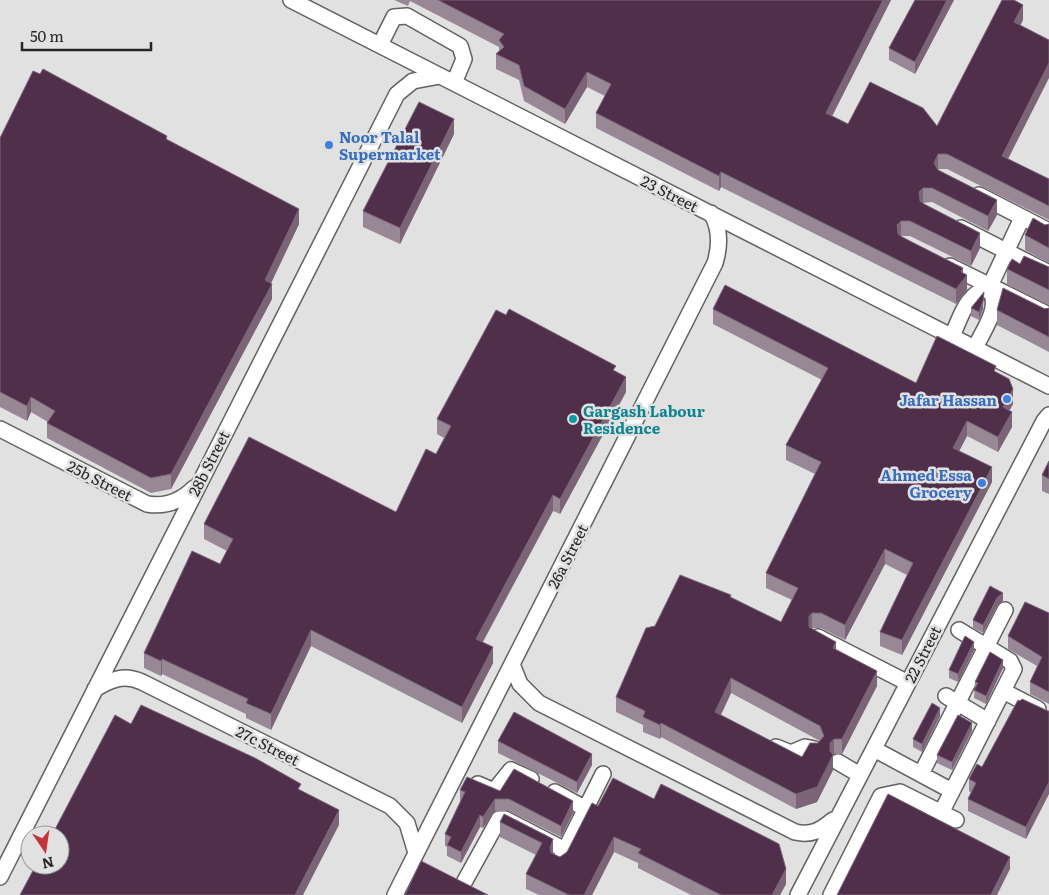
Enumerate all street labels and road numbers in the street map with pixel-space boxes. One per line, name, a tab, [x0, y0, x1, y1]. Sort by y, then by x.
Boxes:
street label: 23 Street	[637, 169, 703, 217]
street label: 28b Street	[182, 426, 234, 500]
street label: 25b Street	[63, 454, 137, 506]
street label: 26a Street	[541, 520, 593, 592]
street label: 22 Street	[898, 622, 946, 686]
street label: 27c Street	[232, 719, 304, 771]

